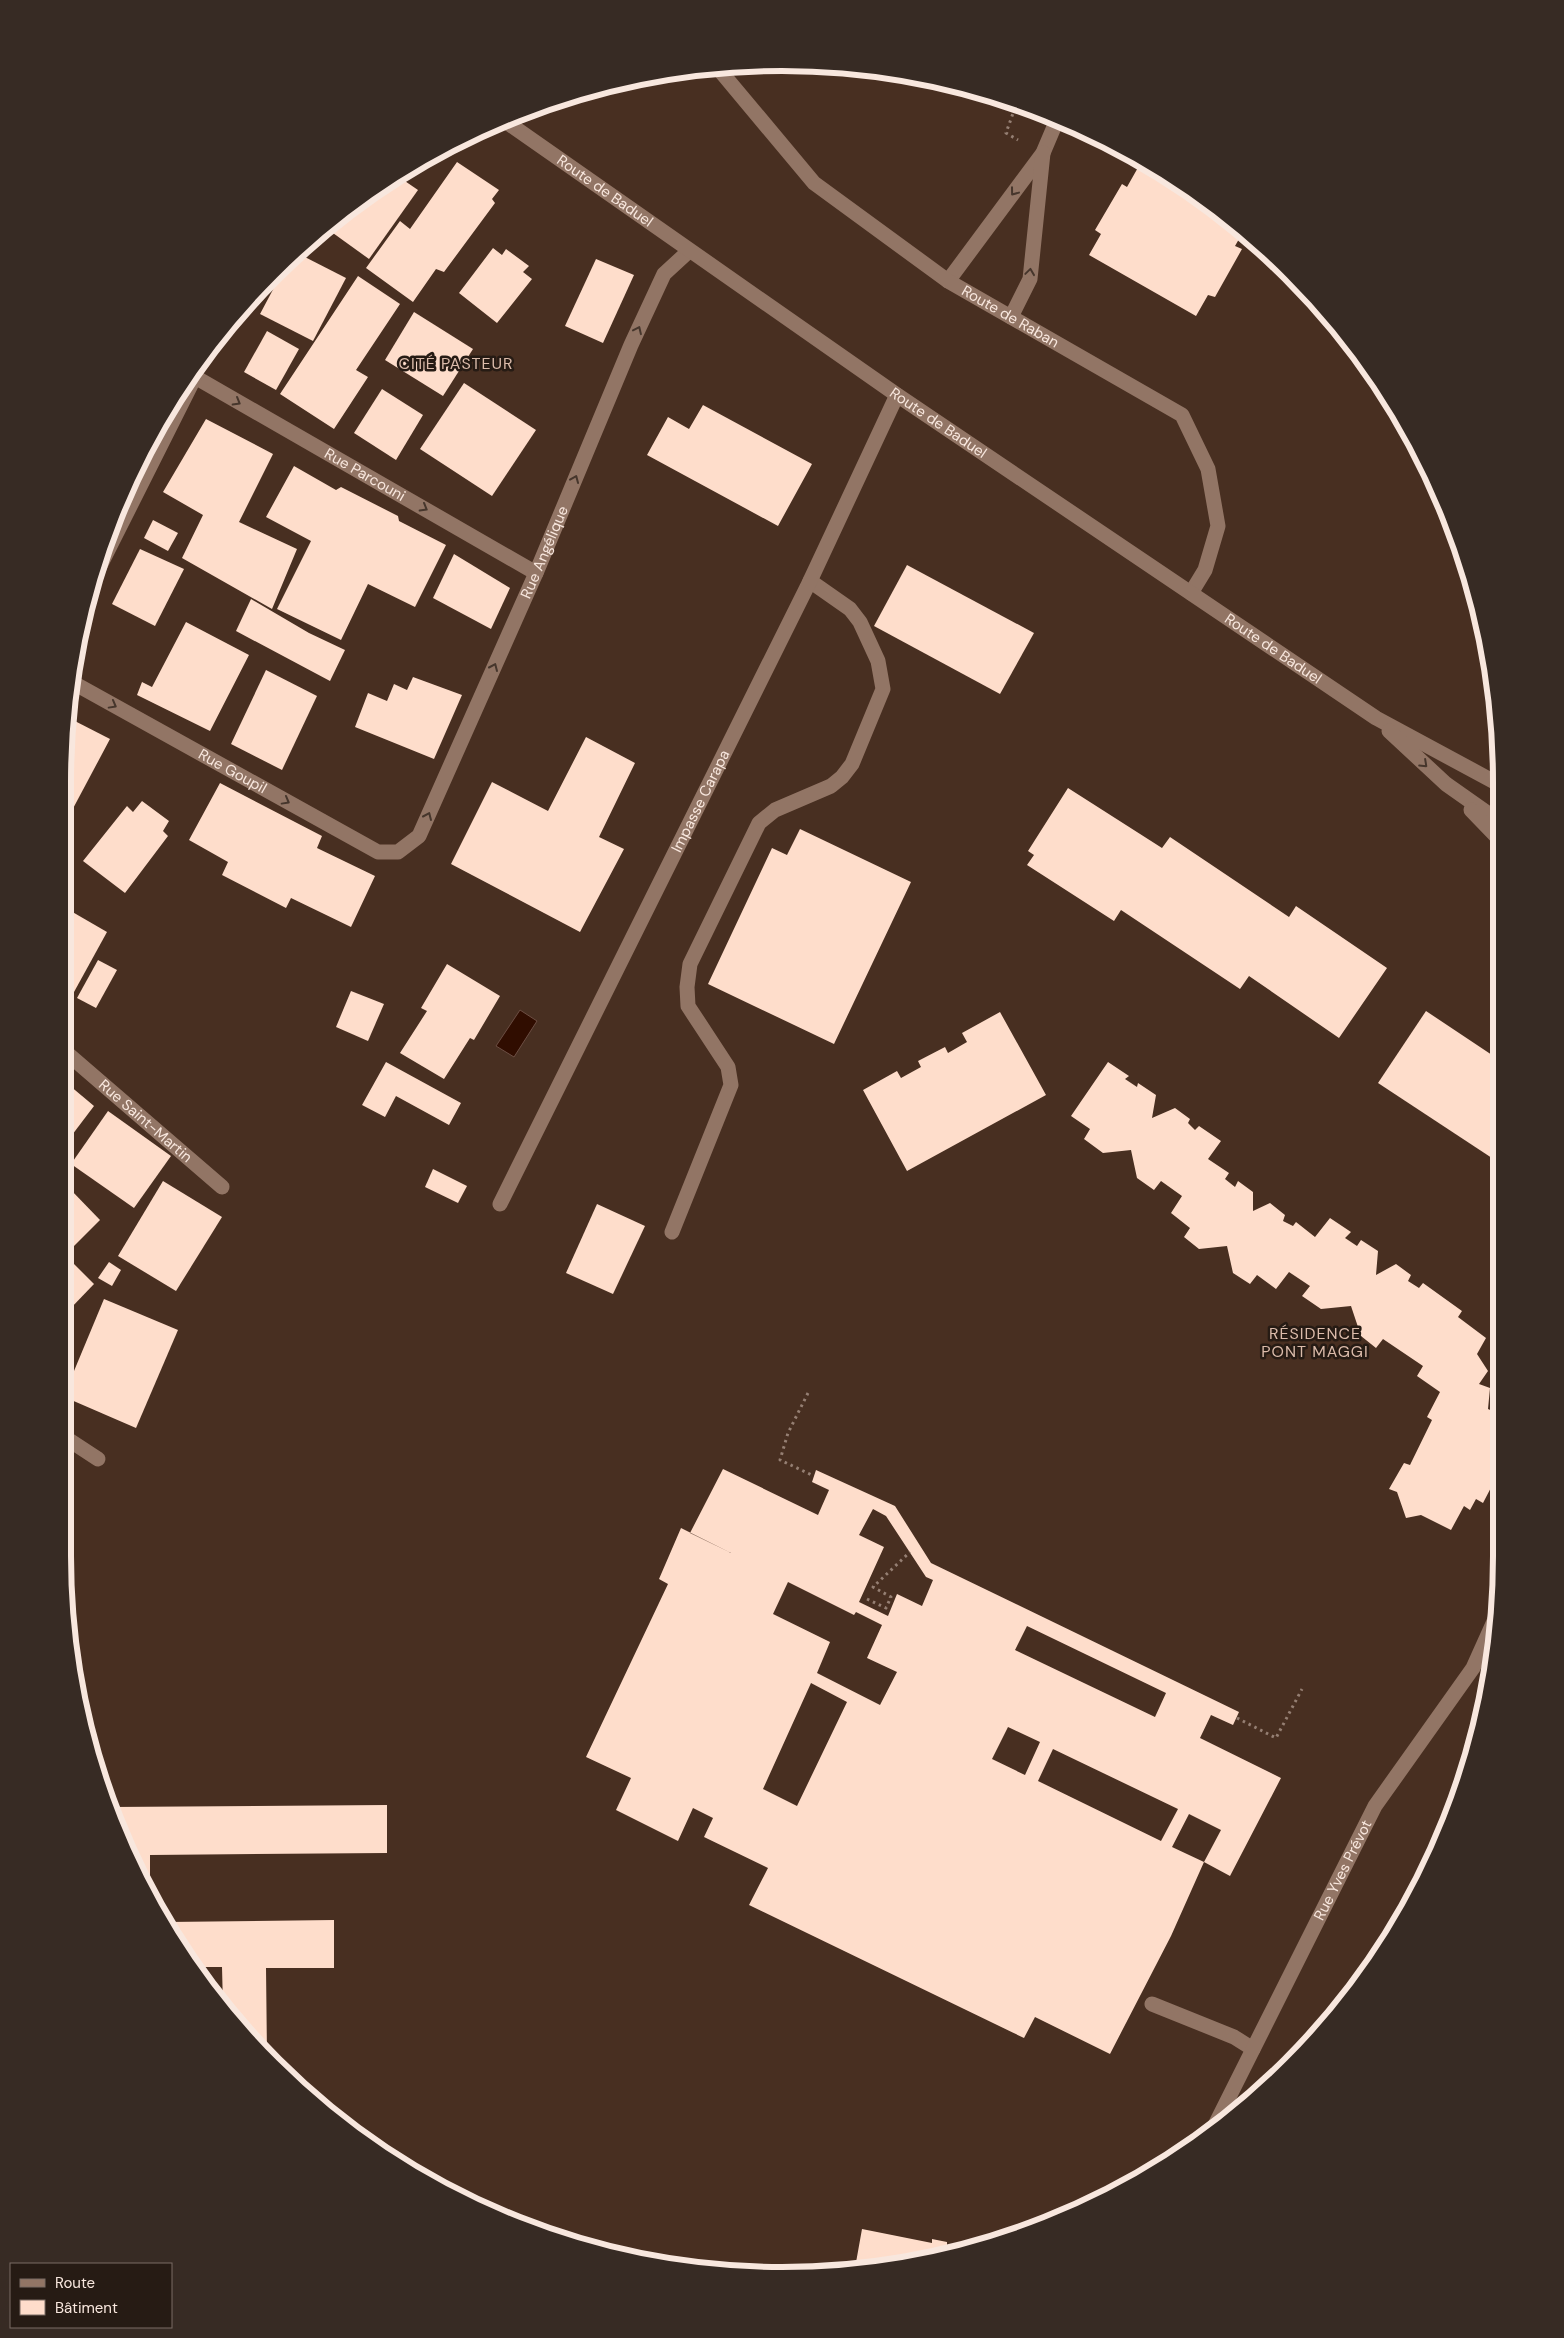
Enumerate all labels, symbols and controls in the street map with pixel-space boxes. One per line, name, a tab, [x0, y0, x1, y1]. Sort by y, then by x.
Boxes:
street label: Route de Baduel	[553, 150, 657, 232]
one-way arrow	[1010, 187, 1020, 196]
one-way arrow	[1024, 268, 1035, 276]
street label: Route de Raban	[958, 281, 1063, 352]
one-way arrow	[632, 326, 643, 335]
district label: CITÉ PASTEUR	[399, 353, 514, 374]
street label: Route de Baduel	[886, 383, 991, 463]
one-way arrow	[232, 395, 241, 405]
street label: Rue Parcouni	[321, 444, 409, 506]
one-way arrow	[569, 475, 579, 484]
one-way arrow	[418, 502, 427, 512]
street label: Rue Angélique	[516, 503, 573, 602]
street label: Route de Baduel	[1221, 609, 1326, 689]
one-way arrow	[488, 663, 499, 672]
one-way arrow	[108, 698, 117, 708]
street label: Rue Goupil	[195, 744, 270, 798]
street label: Impasse Carapa	[667, 746, 734, 856]
one-way arrow	[1418, 758, 1427, 767]
one-way arrow	[280, 794, 289, 804]
one-way arrow	[422, 812, 433, 821]
street label: Rue Saint-Martin	[94, 1075, 197, 1167]
district label: RÉSIDENCE PONT MAGGI	[1261, 1323, 1369, 1362]
street label: Rue Yves Prévot	[1309, 1816, 1376, 1924]
legend	[10, 2263, 172, 2328]
text: Route	[55, 2273, 95, 2293]
text: Bâtiment	[55, 2298, 118, 2318]

